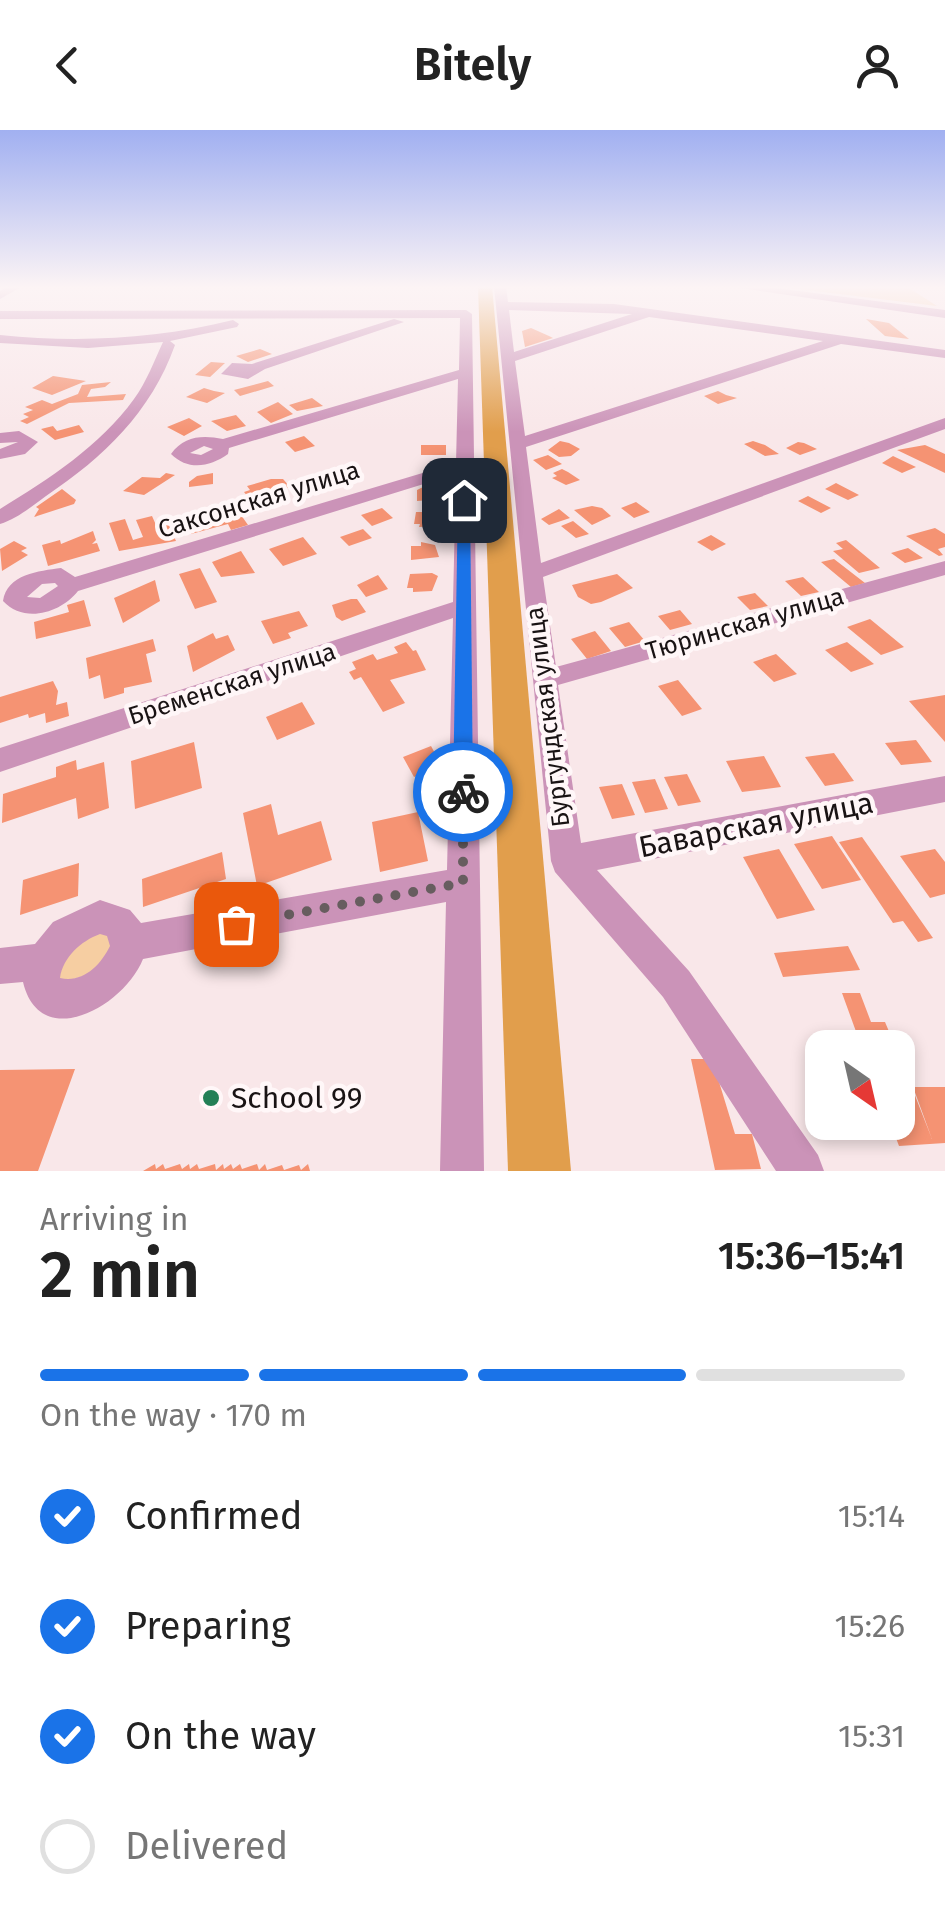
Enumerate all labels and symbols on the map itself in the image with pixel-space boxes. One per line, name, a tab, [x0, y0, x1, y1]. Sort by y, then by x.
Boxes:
street label: Саксонская улица	[155, 455, 363, 545]
pin	[422, 458, 507, 543]
street label: Тюринская улица	[642, 581, 848, 667]
street label: Бургундская улица	[520, 605, 576, 829]
street label: Бременская улица	[124, 636, 340, 732]
courier	[413, 742, 513, 842]
street label: Баварская улица	[636, 785, 876, 865]
pin	[194, 882, 279, 967]
north arrow	[805, 1030, 915, 1140]
place label: School 99	[231, 1080, 363, 1116]
marker: School 99	[200, 1087, 222, 1109]

